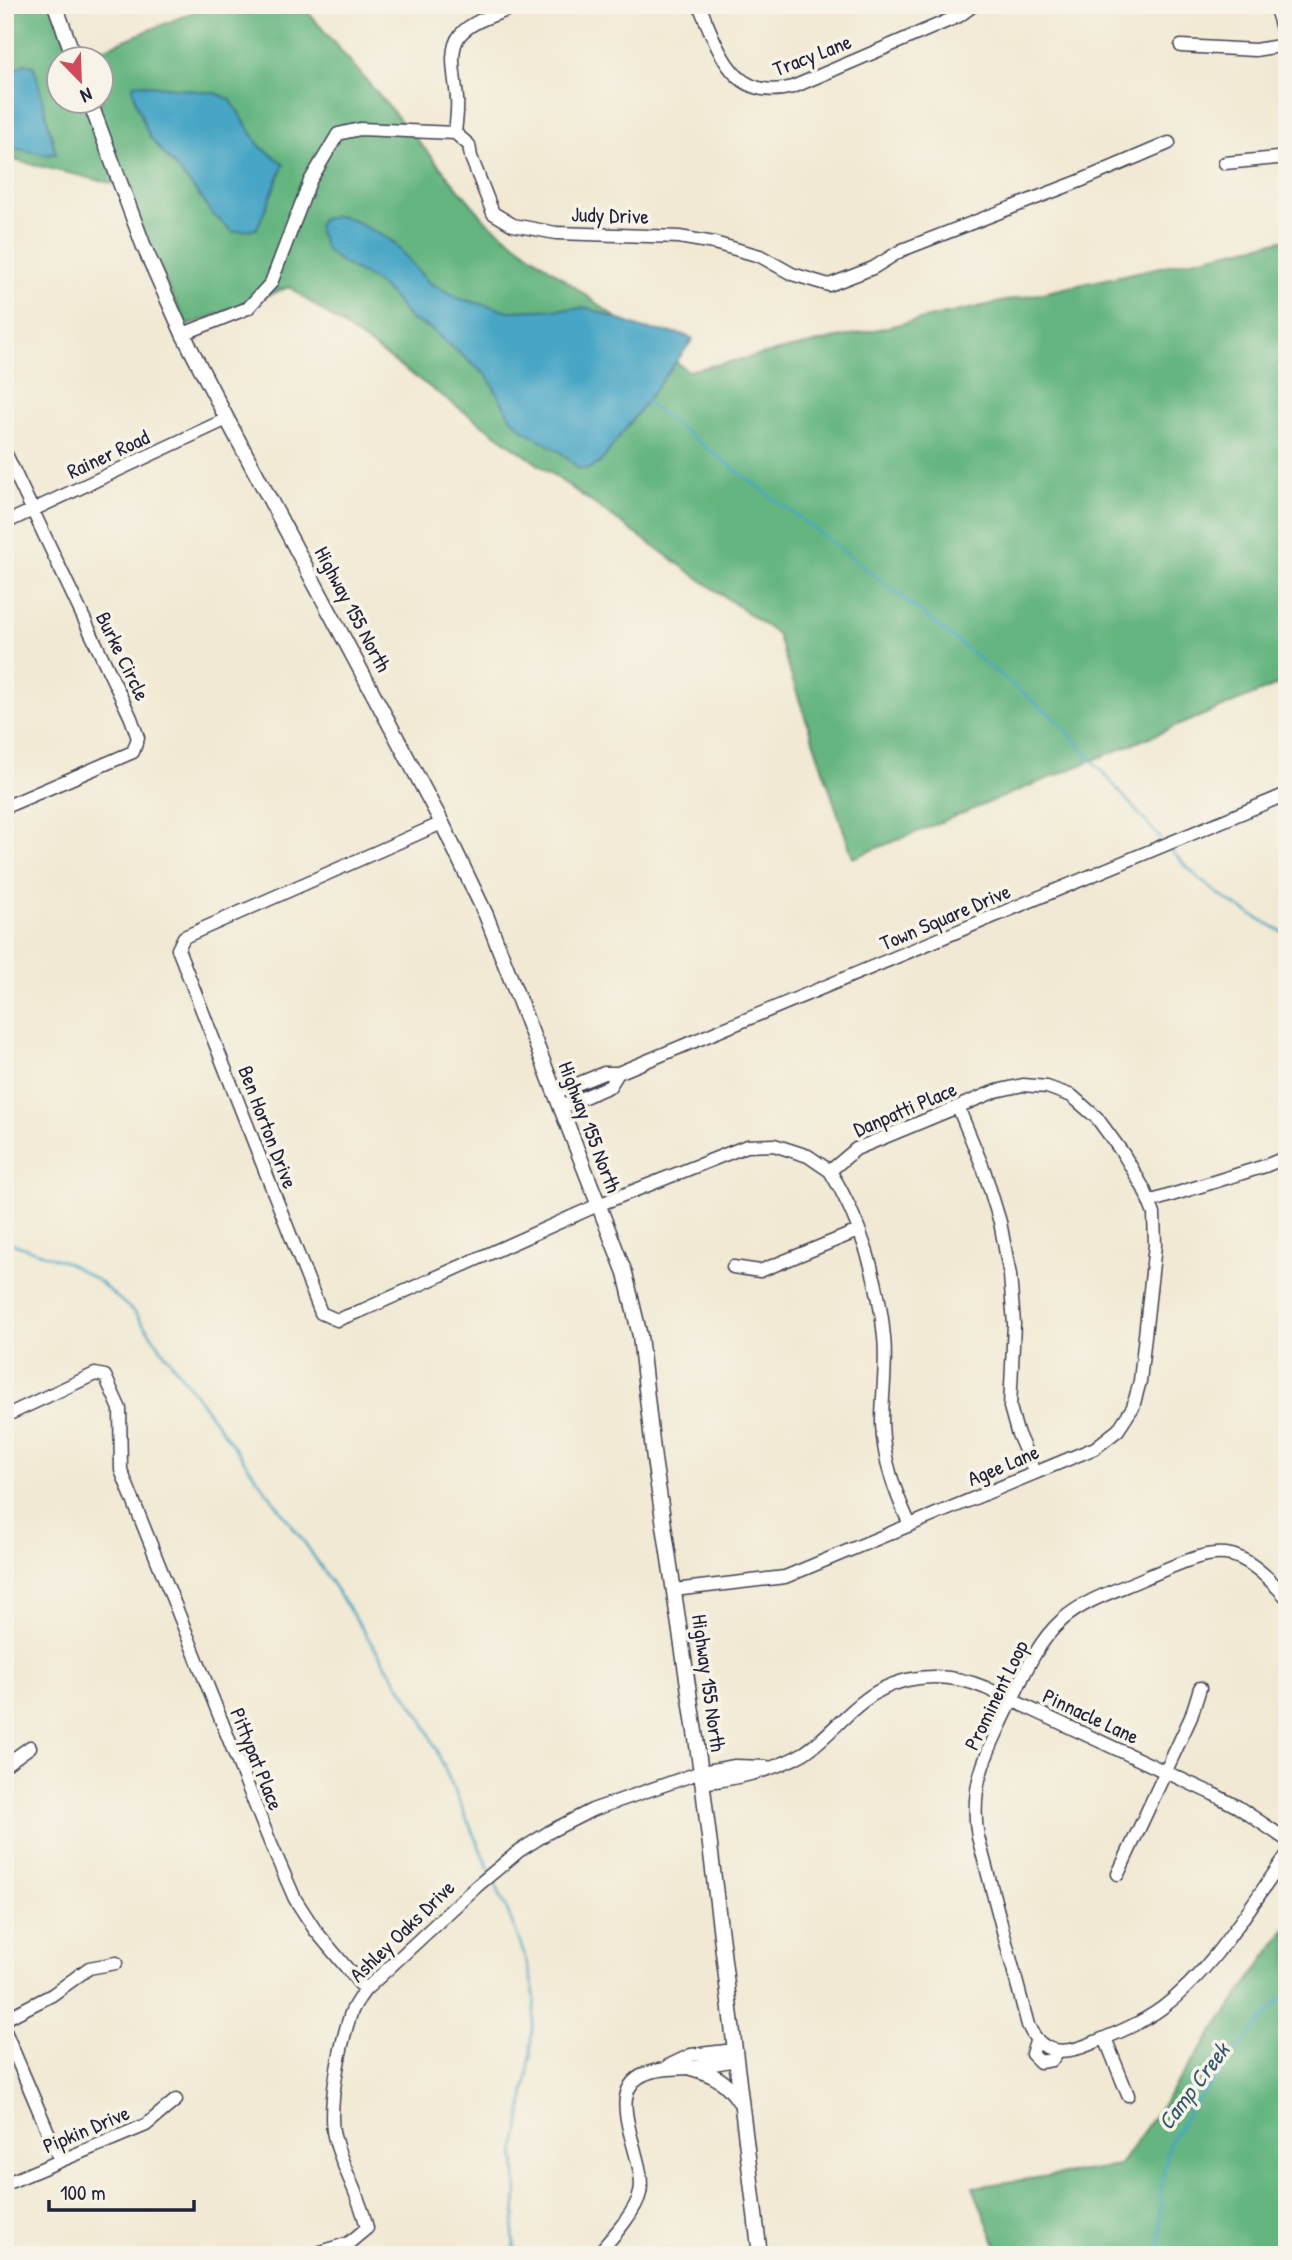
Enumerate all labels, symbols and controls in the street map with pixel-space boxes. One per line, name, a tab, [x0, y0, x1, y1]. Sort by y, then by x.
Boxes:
street label: Tracy Lane	[769, 27, 855, 83]
north arrow	[46, 46, 116, 116]
text: N	[77, 82, 96, 110]
street label: Judy Drive	[571, 199, 649, 231]
street label: Rainer Road	[62, 422, 154, 486]
street label: Highway 155 North	[308, 541, 398, 677]
street label: Burke Circle	[89, 607, 157, 705]
street label: Town Square Drive	[875, 876, 1015, 958]
street label: Highway 155 North	[552, 1057, 628, 1197]
street label: Ben Horton Drive	[231, 1061, 305, 1193]
street label: Danpatti Place	[849, 1074, 961, 1144]
street label: Agee Lane	[963, 1437, 1043, 1493]
street label: Highway 155 North	[685, 1612, 733, 1754]
street label: Prominent Loop	[957, 1635, 1035, 1755]
street label: Pinnacle Lane	[1038, 1681, 1144, 1751]
street label: Pittypat Place	[223, 1704, 291, 1814]
street label: Ashley Oaks Drive	[343, 1873, 461, 1989]
water label: Camp Creek	[1150, 2034, 1238, 2137]
street label: Pipkin Drive	[38, 2098, 134, 2160]
scale bar	[49, 2169, 194, 2213]
text: 100 m	[60, 2178, 106, 2207]

